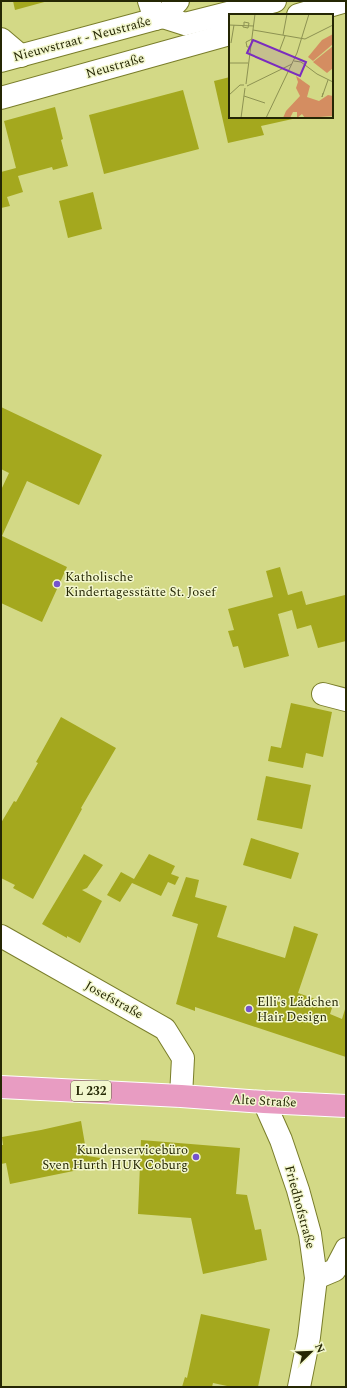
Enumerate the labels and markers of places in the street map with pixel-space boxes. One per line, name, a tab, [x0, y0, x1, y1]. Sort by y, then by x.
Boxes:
place label: Katholische Kindertagesstätte St. Josef	[65, 567, 217, 602]
marker: Katholische Kindertagesstätte St. Josef	[52, 579, 62, 589]
place label: Elli's Lädchen Hair Design	[257, 992, 339, 1027]
marker: Elli's Lädchen Hair Design	[244, 1004, 254, 1014]
place label: Kundenservicebüro Sven Hurth HUK Coburg	[42, 1140, 188, 1175]
marker: Kundenservicebüro Sven Hurth HUK Coburg	[191, 1152, 201, 1162]

